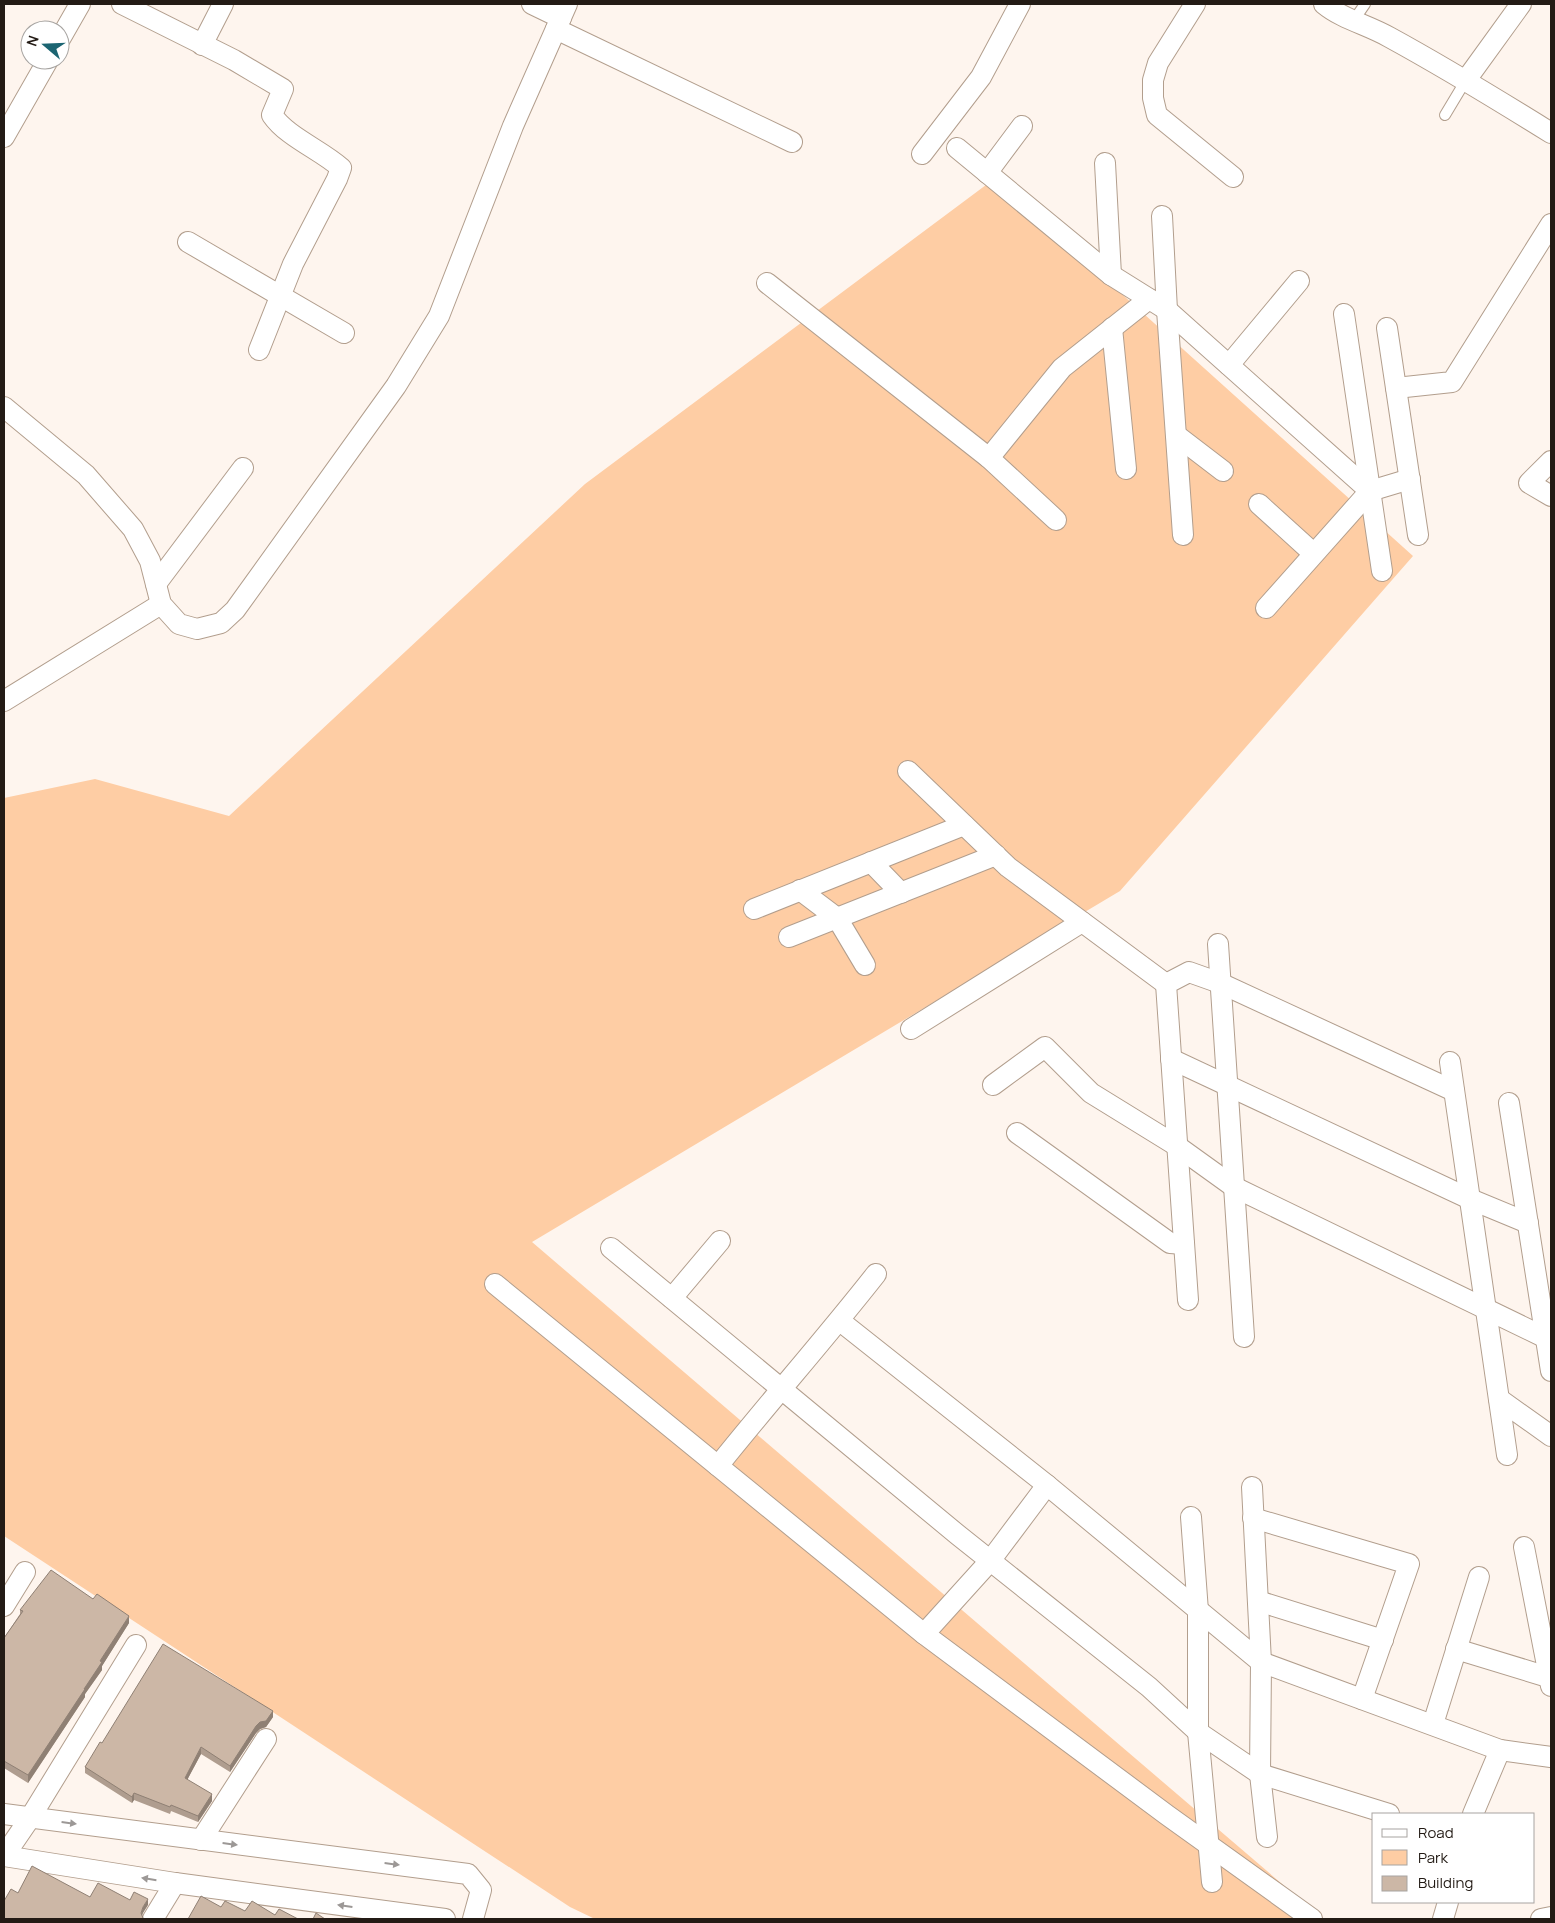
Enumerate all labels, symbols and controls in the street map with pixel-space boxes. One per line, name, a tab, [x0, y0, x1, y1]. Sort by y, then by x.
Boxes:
north arrow	[20, 20, 70, 70]
text: N	[22, 33, 43, 48]
legend	[1372, 1813, 1535, 1903]
one-way arrow	[62, 1819, 78, 1827]
text: Road	[1418, 1822, 1454, 1843]
one-way arrow	[223, 1840, 239, 1848]
text: Park	[1418, 1847, 1448, 1868]
one-way arrow	[384, 1860, 400, 1868]
text: Building	[1418, 1872, 1473, 1893]
one-way arrow	[141, 1874, 157, 1882]
one-way arrow	[336, 1902, 352, 1910]

